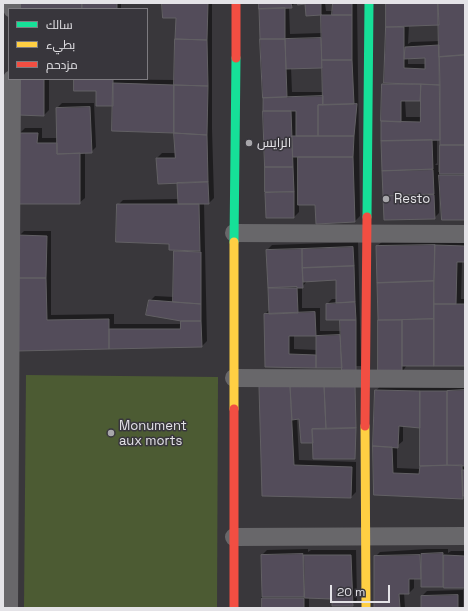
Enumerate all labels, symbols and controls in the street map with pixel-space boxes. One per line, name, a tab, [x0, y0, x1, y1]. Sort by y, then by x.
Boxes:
legend	[8, 8, 148, 80]
text: سالك	[46, 17, 73, 33]
text: بطيء	[46, 37, 75, 53]
text: مزدحم	[46, 57, 78, 73]
place label: الرايس	[257, 135, 291, 151]
marker: الرايس	[244, 138, 254, 148]
place label: Resto	[394, 191, 430, 207]
marker: Resto	[381, 194, 391, 204]
place label: Monument aux morts	[119, 418, 187, 449]
marker: Monument aux morts	[106, 428, 116, 438]
scale bar	[332, 577, 392, 603]
text: 20 m	[337, 584, 365, 600]

